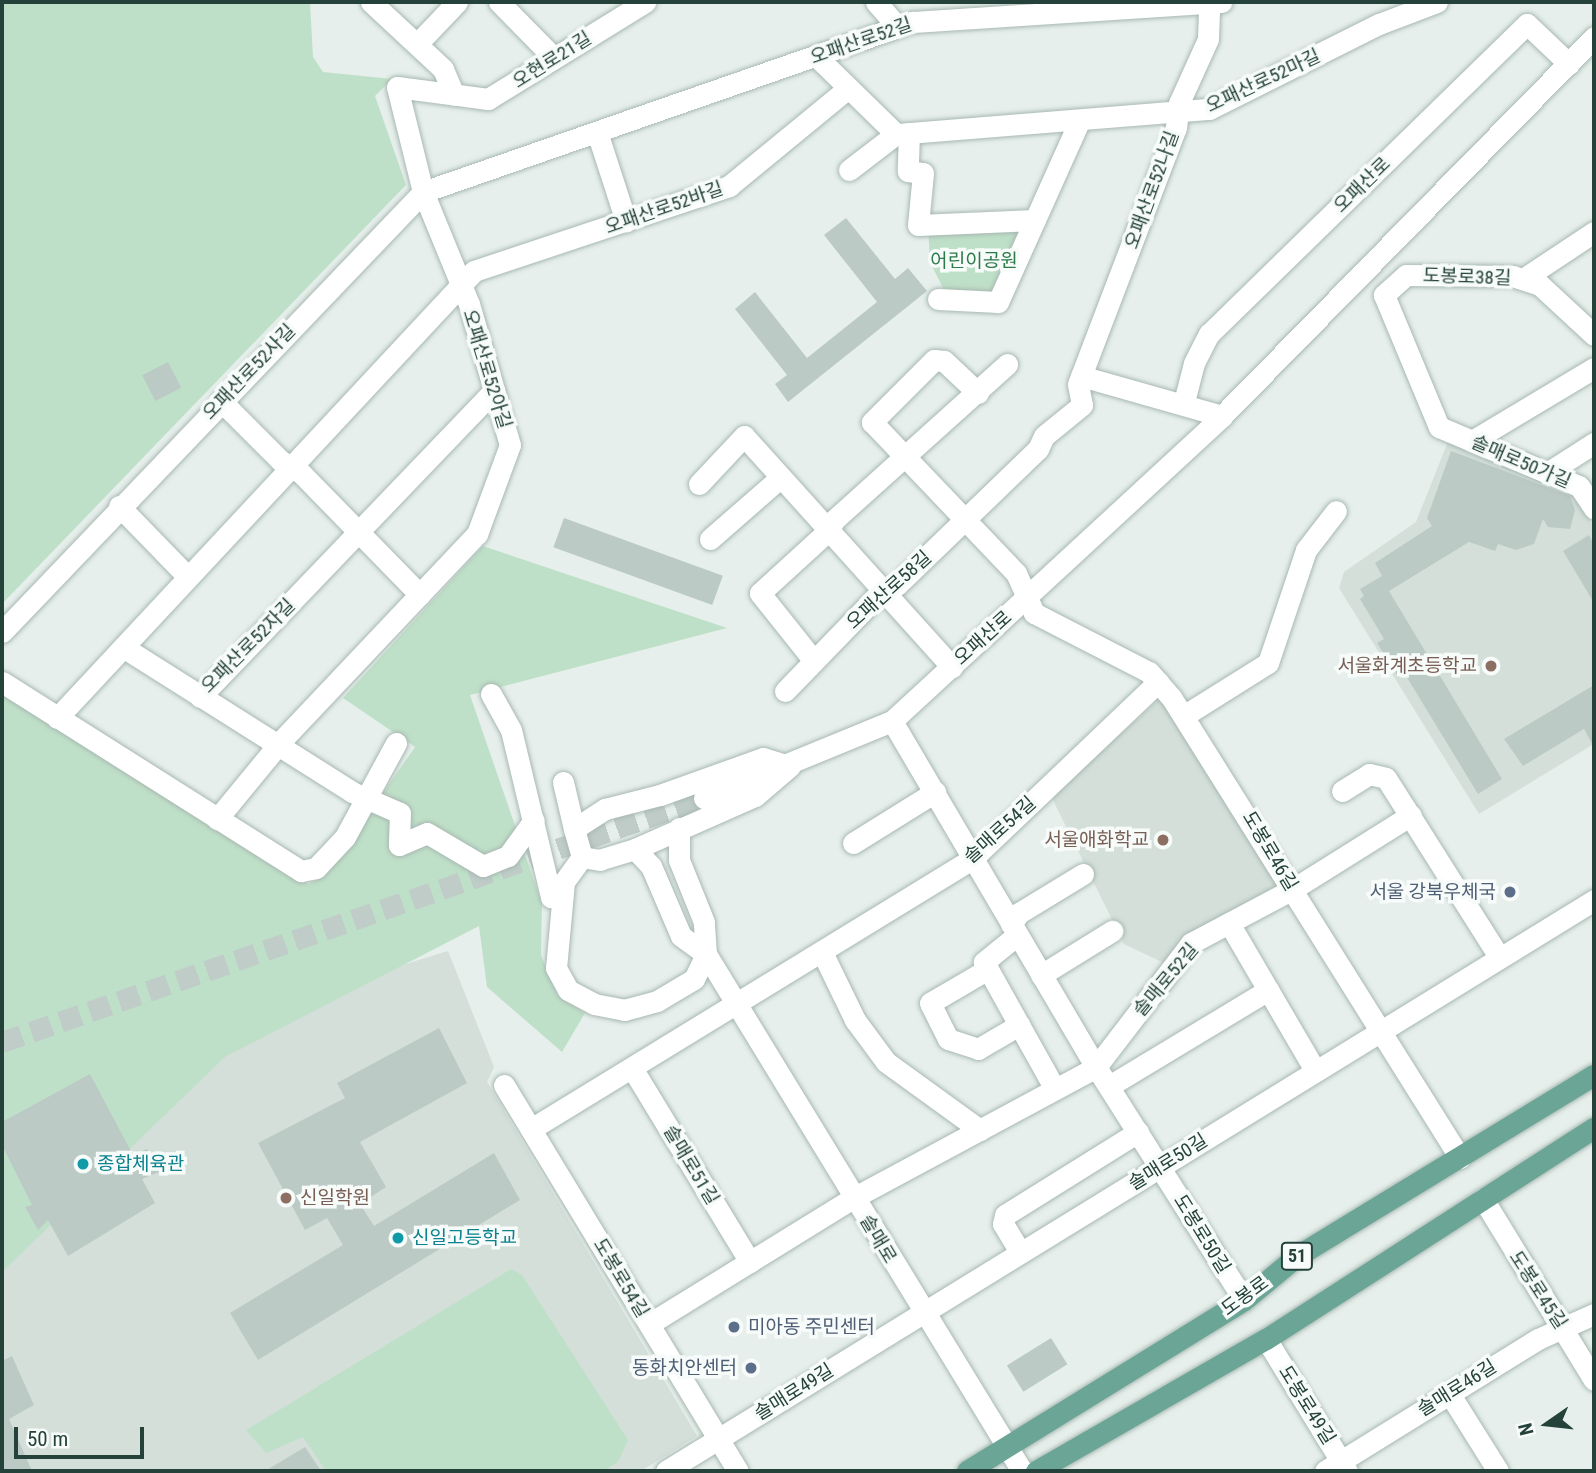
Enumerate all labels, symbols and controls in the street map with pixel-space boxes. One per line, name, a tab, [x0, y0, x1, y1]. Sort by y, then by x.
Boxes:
street label: 오패산로52길	[807, 13, 915, 69]
street label: 오현로21길	[508, 27, 596, 93]
street label: 오패산로52마길	[1202, 45, 1324, 117]
street label: 오패산로52나길	[1120, 128, 1184, 252]
street label: 오패산로	[1329, 153, 1395, 217]
street label: 오패산로52바길	[602, 177, 726, 239]
park label: 어린이공원	[930, 250, 1018, 272]
street label: 도봉로38길	[1422, 264, 1512, 290]
street label: 오패산로52아길	[458, 307, 516, 431]
street label: 오패산로52사길	[198, 320, 300, 424]
street label: 솔매로50가길	[1468, 431, 1574, 493]
street label: 오패산로58길	[842, 546, 936, 634]
street label: 오패산로52자길	[196, 594, 300, 698]
street label: 오패산로	[949, 606, 1017, 670]
place label: 서울화계초등학교	[1337, 655, 1477, 677]
marker: 서울화계초등학교	[1483, 658, 1499, 674]
street label: 솔매로54길	[959, 792, 1041, 868]
street label: 도봉로46길	[1237, 807, 1303, 895]
place label: 서울애화학교	[1044, 829, 1149, 851]
marker: 서울애화학교	[1155, 832, 1171, 848]
place label: 서울 강북우체국	[1369, 881, 1496, 903]
marker: 서울 강북우체국	[1502, 884, 1518, 900]
street label: 솔매로52길	[1129, 939, 1203, 1021]
street label: 솔매로51길	[658, 1121, 724, 1209]
street label: 솔매로50길	[1124, 1129, 1212, 1195]
place label: 종합체육관	[97, 1153, 184, 1175]
marker: 종합체육관	[75, 1156, 91, 1172]
place label: 신일학원	[300, 1187, 370, 1209]
marker: 신일학원	[278, 1190, 294, 1206]
street label: 도봉로50길	[1169, 1190, 1235, 1278]
street label: 솔매로	[855, 1211, 901, 1267]
place label: 신일고등학교	[412, 1227, 517, 1249]
marker: 신일고등학교	[390, 1230, 406, 1246]
street label: 도봉로54길	[588, 1234, 654, 1322]
road number: 51	[1280, 1241, 1314, 1270]
street label: 도봉로45길	[1504, 1247, 1572, 1333]
street label: 도봉로	[1217, 1271, 1273, 1321]
place label: 미아동 주민센터	[748, 1316, 875, 1338]
marker: 미아동 주민센터	[726, 1319, 742, 1335]
street label: 솔매로46길	[1413, 1355, 1501, 1421]
place label: 동화치안센터	[632, 1357, 737, 1379]
street label: 솔매로49길	[750, 1359, 838, 1425]
marker: 동화치안센터	[743, 1360, 759, 1376]
street label: 도봉로49길	[1274, 1361, 1340, 1449]
north arrow	[1512, 1389, 1582, 1459]
scale bar	[18, 1414, 147, 1458]
text: N	[1514, 1421, 1539, 1438]
text: 50 m	[27, 1427, 68, 1451]

